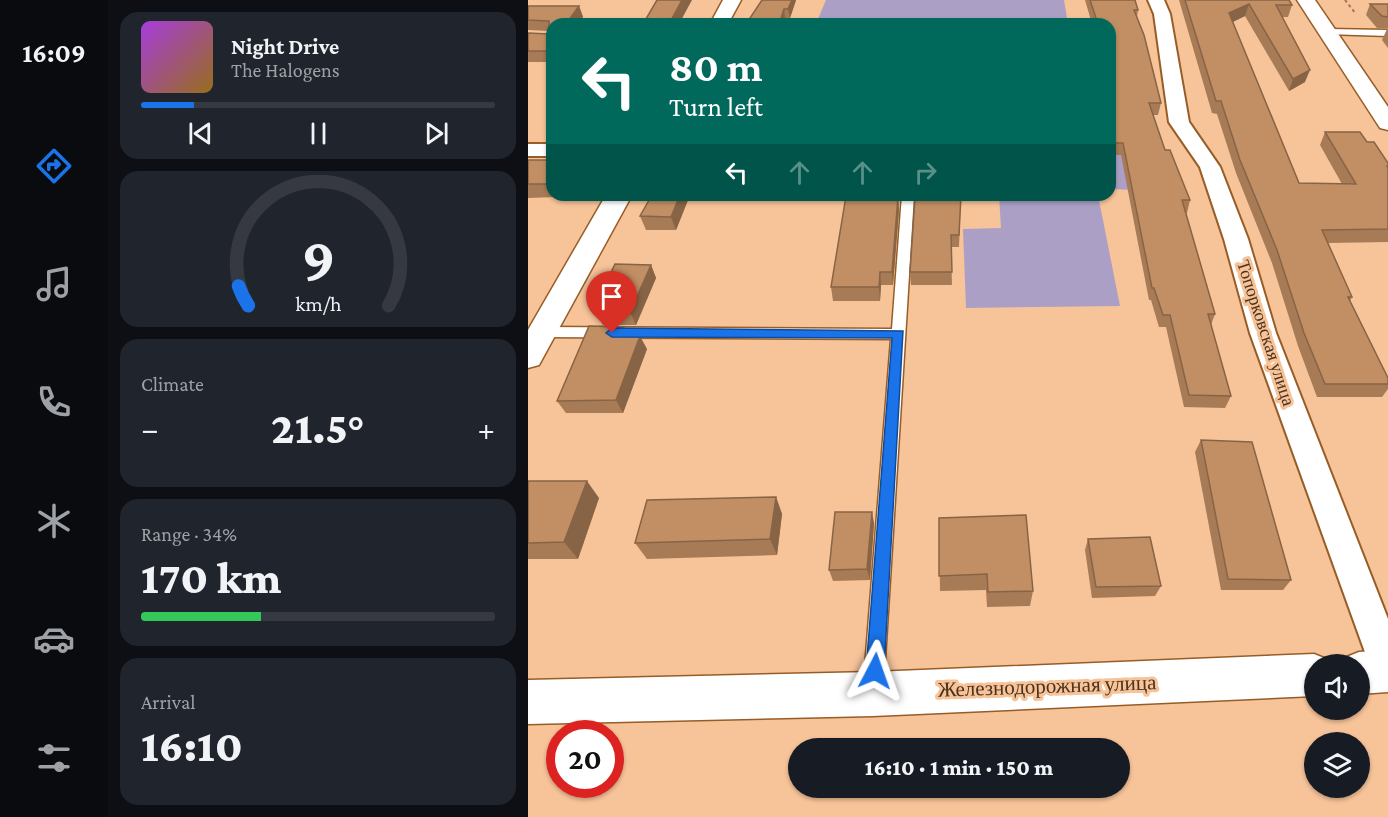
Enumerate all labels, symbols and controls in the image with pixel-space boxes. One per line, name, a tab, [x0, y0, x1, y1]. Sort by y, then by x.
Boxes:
text: Night Drive	[231, 34, 339, 59]
text: 16:09	[22, 38, 86, 68]
icon: left	[570, 42, 648, 120]
text: 80 m	[669, 43, 763, 90]
text: The Halogens	[231, 59, 340, 81]
text: Turn left	[669, 92, 763, 122]
icon: previous	[184, 117, 217, 150]
icon: pause	[302, 117, 335, 150]
icon: next	[420, 117, 453, 150]
icon: directions	[33, 145, 75, 187]
icon: left	[720, 156, 753, 189]
icon: ahead	[783, 156, 816, 189]
icon: ahead	[846, 156, 879, 189]
icon: right	[909, 156, 942, 189]
text: 9	[301, 224, 335, 293]
street label: Топорковская улица	[1233, 258, 1299, 408]
icon: music	[33, 263, 75, 305]
pin	[586, 271, 637, 333]
icon: arrive	[595, 280, 628, 313]
text: km/h	[295, 293, 342, 317]
text: Climate	[141, 373, 204, 395]
icon: phone	[33, 381, 75, 423]
text: 21.5°	[271, 403, 365, 453]
text: −	[141, 410, 158, 447]
text: +	[478, 410, 495, 447]
icon: climate	[33, 500, 75, 542]
text: Range · 34%	[141, 523, 237, 545]
text: 170 km	[141, 553, 281, 603]
icon: car	[33, 618, 75, 660]
position arrow	[843, 639, 907, 703]
map controls	[1304, 654, 1370, 798]
button: sound	[1304, 654, 1370, 720]
street label: Железнодорожная улица	[937, 670, 1157, 702]
text: Arrival	[141, 691, 195, 713]
speed limit sign: 20	[546, 720, 624, 798]
text: 16:10	[141, 721, 243, 771]
button: layers	[1304, 732, 1370, 798]
icon: filters	[33, 737, 75, 779]
text: 16:10 · 1 min · 150 m	[865, 755, 1053, 780]

